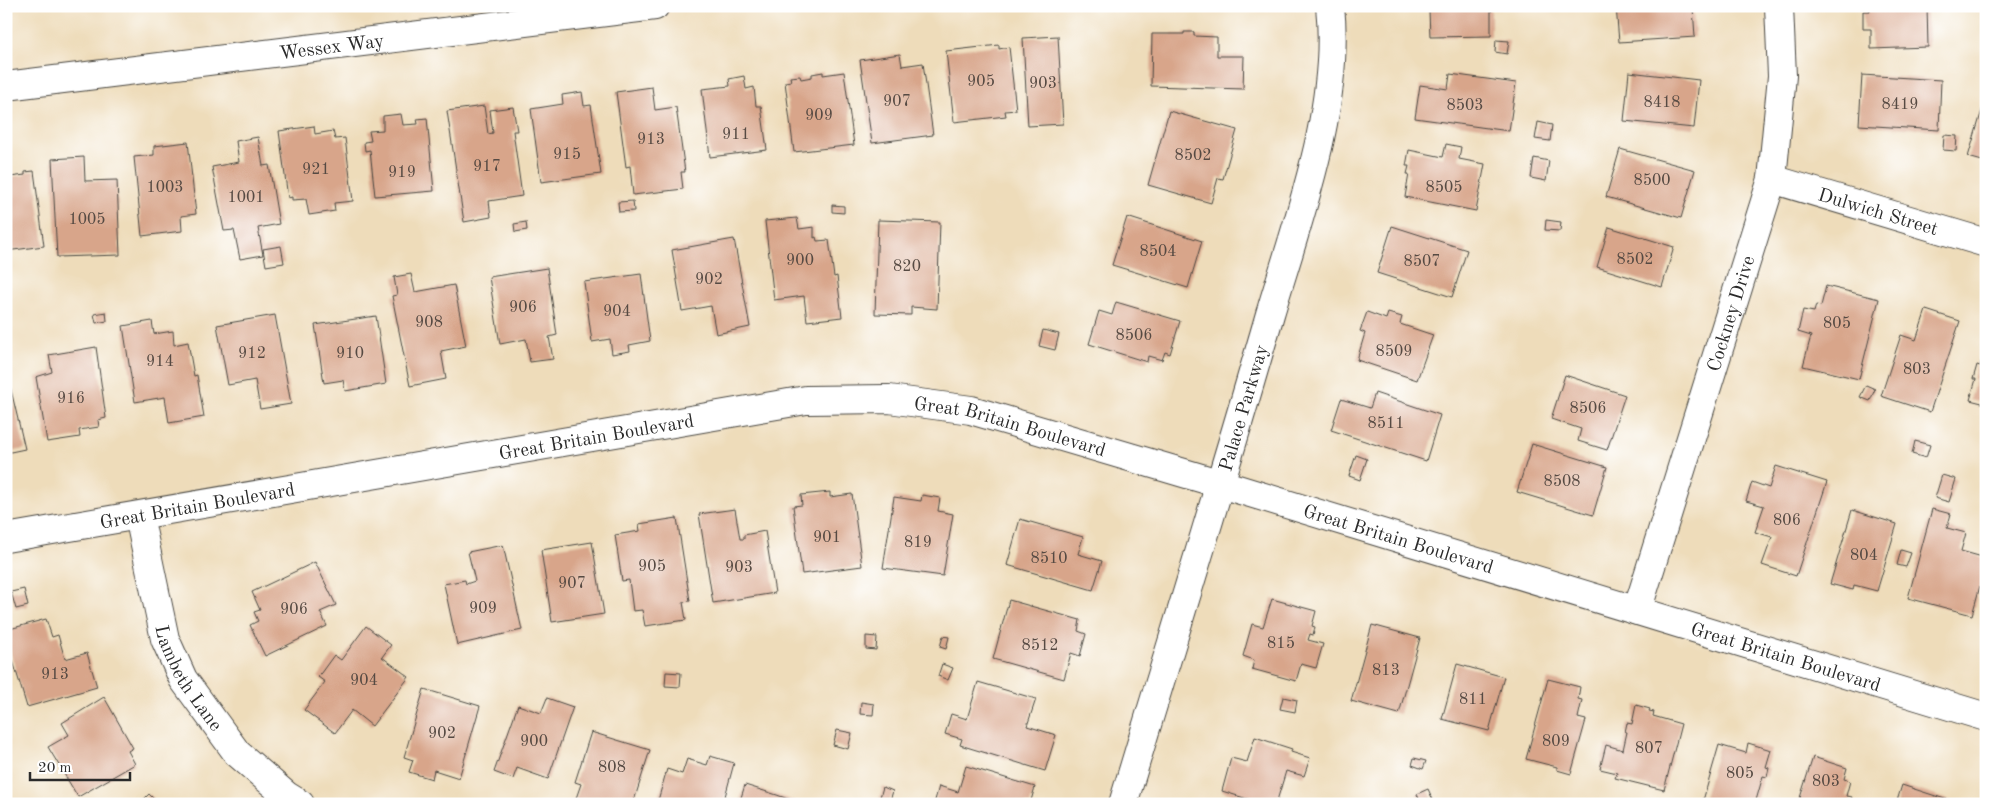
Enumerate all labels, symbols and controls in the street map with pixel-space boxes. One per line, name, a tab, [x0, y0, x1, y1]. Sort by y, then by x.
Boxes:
street label: Wessex Way	[278, 32, 385, 64]
house number: 905	[967, 74, 995, 90]
house number: 903	[1029, 76, 1057, 92]
house number: 907	[883, 94, 911, 110]
house number: 8418	[1643, 95, 1681, 111]
house number: 8419	[1881, 97, 1919, 113]
house number: 8503	[1446, 98, 1484, 114]
house number: 909	[805, 108, 833, 124]
house number: 911	[722, 127, 750, 143]
house number: 913	[637, 132, 665, 148]
house number: 915	[553, 147, 581, 163]
house number: 8502	[1174, 148, 1212, 164]
house number: 917	[473, 159, 501, 175]
house number: 921	[302, 162, 330, 178]
house number: 919	[388, 165, 416, 181]
house number: 8500	[1633, 173, 1671, 189]
house number: 1003	[146, 180, 184, 196]
house number: 8505	[1425, 180, 1463, 196]
street label: Dulwich Street	[1815, 186, 1940, 240]
house number: 1001	[227, 190, 265, 206]
house number: 1005	[68, 212, 106, 228]
house number: 8504	[1139, 244, 1177, 260]
house number: 8502	[1616, 252, 1654, 268]
house number: 900	[786, 253, 814, 269]
house number: 8507	[1403, 254, 1441, 270]
street label: Cockney Drive	[1705, 254, 1759, 374]
house number: 820	[893, 259, 921, 275]
house number: 902	[695, 272, 723, 288]
house number: 906	[509, 300, 537, 316]
house number: 904	[603, 304, 631, 320]
house number: 908	[415, 315, 443, 331]
house number: 805	[1823, 316, 1851, 332]
house number: 8506	[1115, 328, 1153, 344]
street label: Palace Parkway	[1217, 343, 1273, 474]
house number: 8509	[1375, 344, 1413, 360]
house number: 912	[238, 346, 266, 362]
house number: 910	[336, 346, 364, 362]
house number: 914	[146, 354, 174, 370]
house number: 803	[1903, 362, 1931, 378]
house number: 916	[57, 391, 85, 407]
street label: Great Britain Boulevard	[913, 395, 1108, 461]
house number: 8506	[1569, 401, 1607, 417]
street label: Great Britain Boulevard	[498, 412, 696, 465]
house number: 8511	[1367, 416, 1405, 432]
house number: 8508	[1543, 474, 1581, 490]
street label: Great Britain Boulevard	[99, 481, 297, 534]
street label: Great Britain Boulevard	[1301, 503, 1495, 578]
house number: 806	[1773, 513, 1801, 529]
house number: 901	[813, 530, 841, 546]
house number: 819	[904, 535, 932, 551]
house number: 804	[1850, 548, 1878, 564]
house number: 8510	[1030, 551, 1068, 567]
house number: 905	[638, 559, 666, 575]
house number: 903	[725, 560, 753, 576]
house number: 907	[558, 576, 586, 592]
house number: 909	[469, 601, 497, 617]
house number: 906	[280, 602, 308, 618]
street label: Great Britain Boulevard	[1688, 621, 1883, 696]
street label: Lambeth Lane	[150, 624, 225, 735]
house number: 815	[1267, 636, 1295, 652]
house number: 8512	[1021, 638, 1059, 654]
house number: 813	[1372, 663, 1400, 679]
house number: 913	[41, 667, 69, 683]
house number: 904	[350, 673, 378, 689]
house number: 811	[1459, 692, 1487, 708]
house number: 902	[428, 726, 456, 742]
house number: 900	[520, 734, 548, 750]
house number: 809	[1542, 734, 1570, 750]
house number: 807	[1635, 741, 1663, 757]
scale bar	[30, 750, 130, 782]
house number: 808	[598, 760, 626, 776]
text: 20 m	[38, 761, 72, 776]
house number: 805	[1726, 766, 1754, 782]
house number: 803	[1812, 774, 1840, 790]

